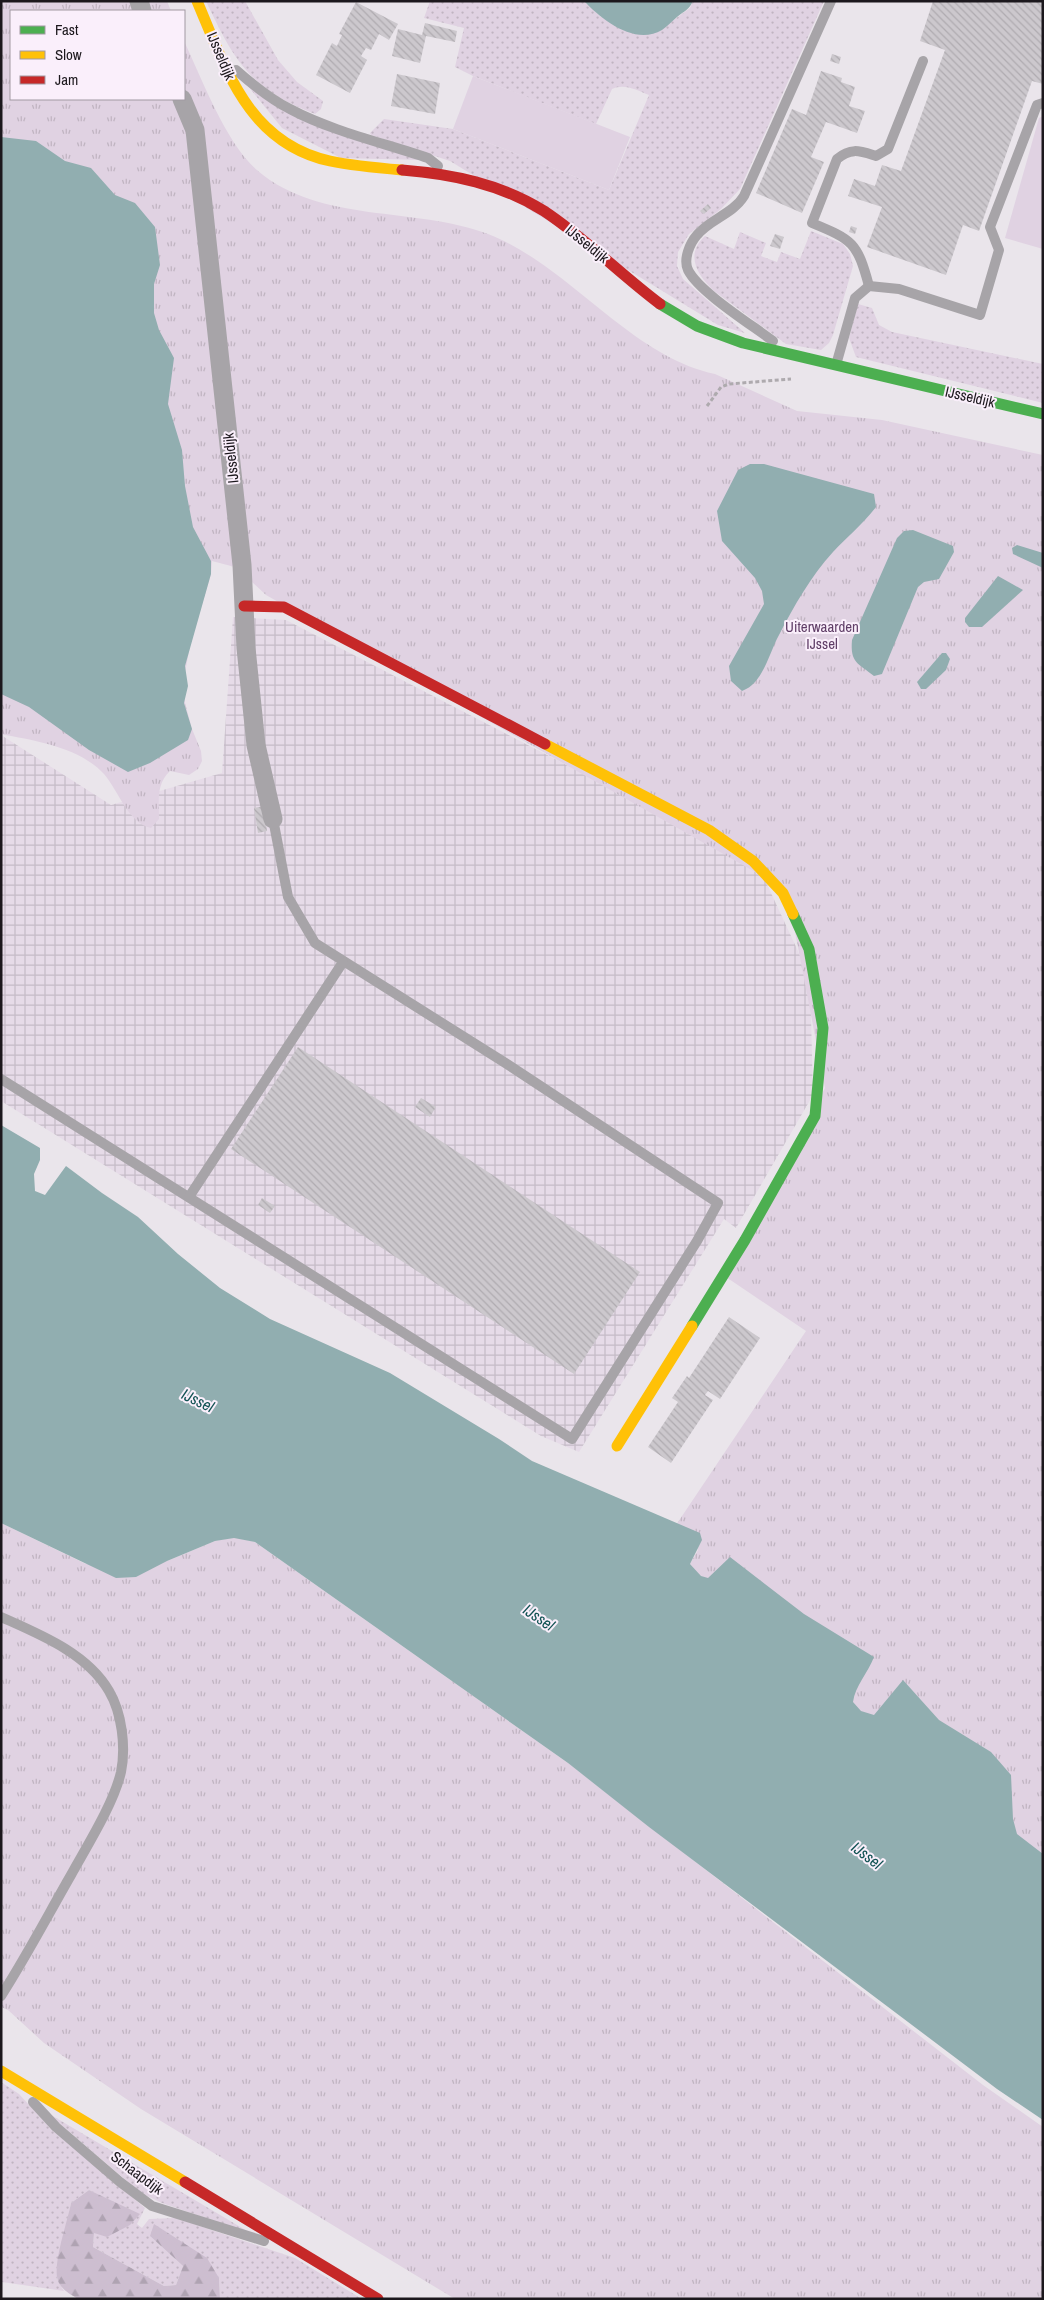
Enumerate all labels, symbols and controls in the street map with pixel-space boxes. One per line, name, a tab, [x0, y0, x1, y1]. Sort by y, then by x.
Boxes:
legend	[10, 10, 185, 100]
text: Fast	[55, 19, 79, 40]
street label: IJsseldijk	[202, 28, 241, 84]
text: Slow	[55, 44, 82, 65]
text: Jam	[55, 69, 78, 90]
street label: IJsseldijk	[561, 220, 614, 268]
street label: IJsseldijk	[943, 381, 998, 413]
street label: IJsseldijk	[217, 431, 244, 484]
park label: Uiterwaarden IJssel	[785, 616, 859, 654]
water label: IJssel	[178, 1383, 219, 1418]
water label: IJssel	[519, 1599, 560, 1636]
water label: IJssel	[847, 1836, 888, 1875]
street label: Schaapdijk	[107, 2146, 169, 2200]

